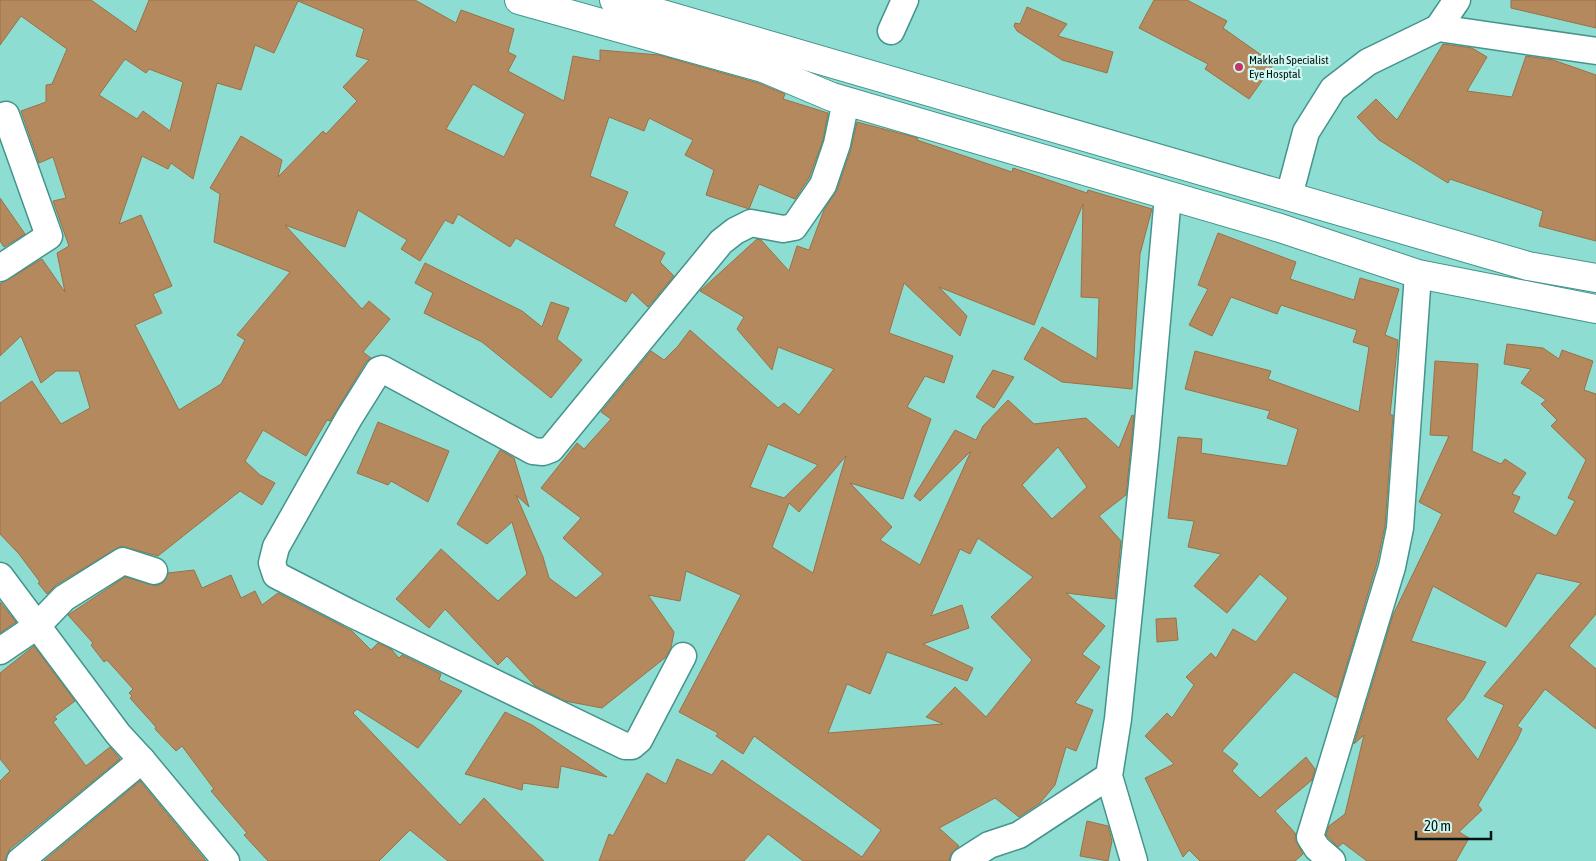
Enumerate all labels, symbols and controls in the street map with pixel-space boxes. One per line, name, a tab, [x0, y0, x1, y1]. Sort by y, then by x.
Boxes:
place label: Makkah Specialist Eye Hosptal	[1249, 53, 1329, 81]
marker: Makkah Specialist Eye Hosptal	[1233, 61, 1245, 73]
scale bar	[1416, 808, 1491, 840]
text: 20 m	[1424, 817, 1451, 834]

